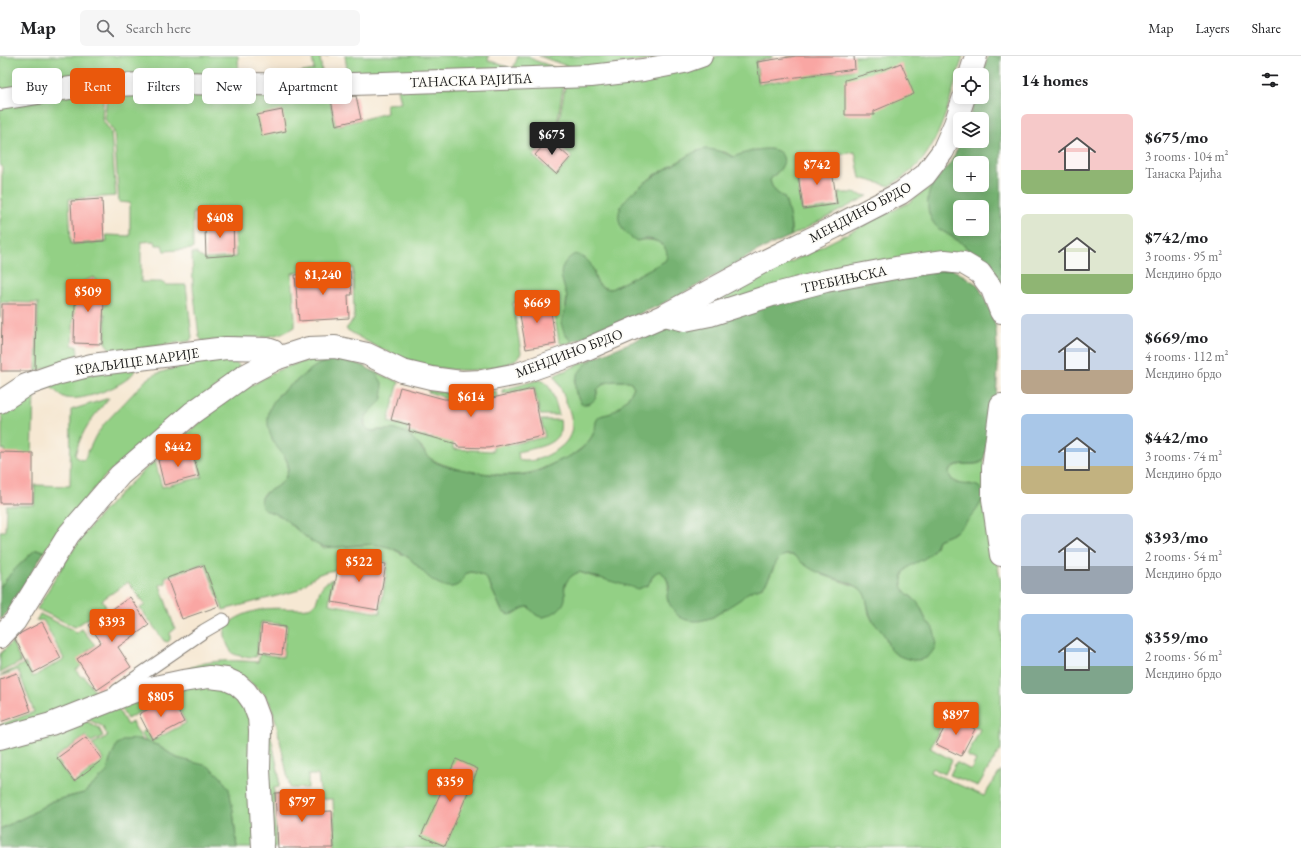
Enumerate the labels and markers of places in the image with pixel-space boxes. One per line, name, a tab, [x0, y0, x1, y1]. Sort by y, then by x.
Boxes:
pin: $675	[528, 122, 576, 156]
pin: $742	[793, 152, 841, 186]
pin: $408	[196, 205, 244, 239]
pin: $1,240	[290, 262, 356, 296]
pin: $509	[64, 279, 112, 313]
pin: $669	[513, 290, 561, 324]
pin: $614	[447, 384, 495, 418]
pin: $442	[154, 434, 202, 468]
pin: $522	[335, 549, 383, 583]
pin: $393	[88, 609, 136, 643]
pin: $805	[137, 684, 185, 718]
pin: $897	[932, 702, 980, 736]
pin: $359	[426, 769, 474, 803]
pin: $797	[278, 789, 326, 823]

